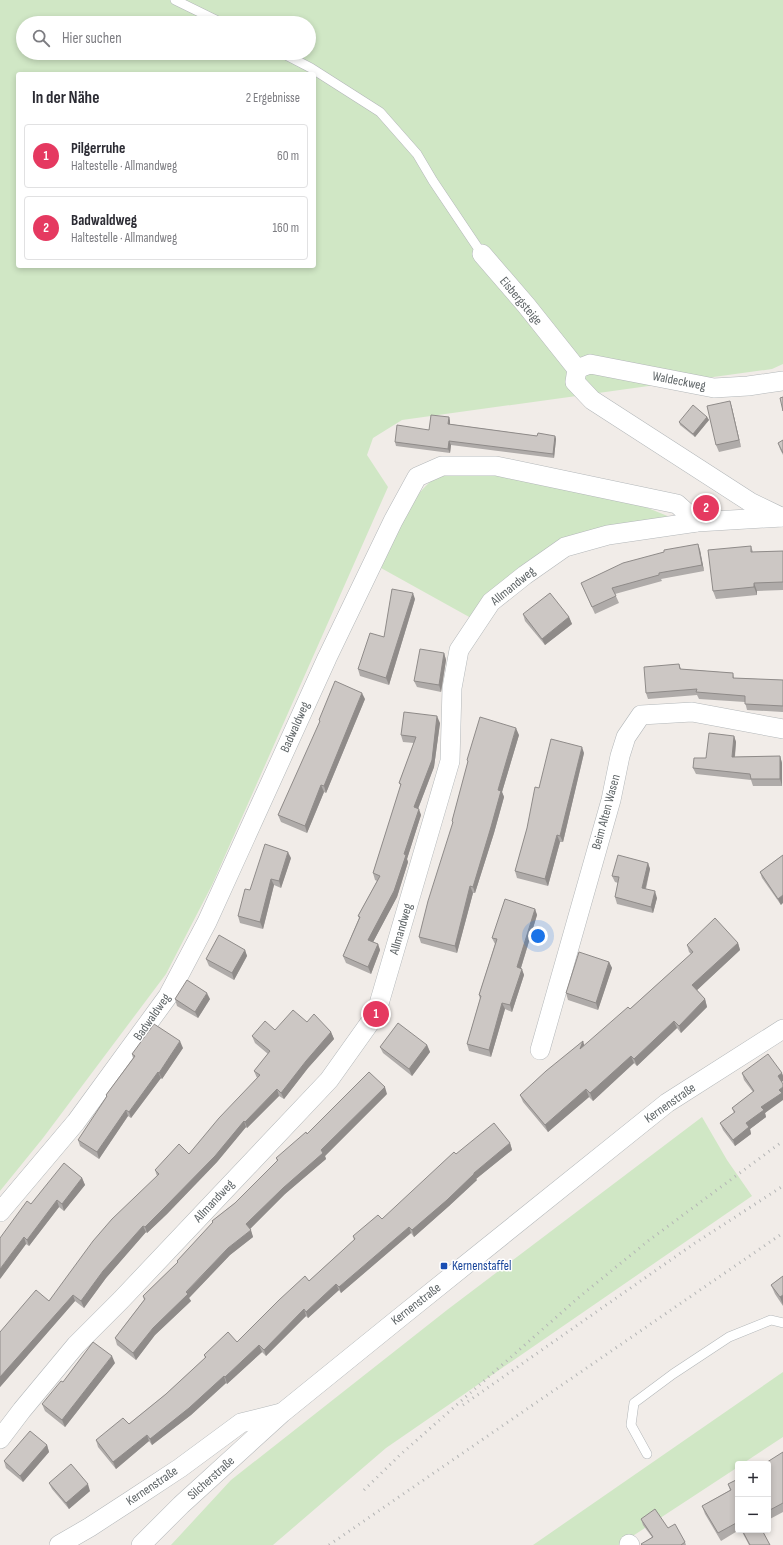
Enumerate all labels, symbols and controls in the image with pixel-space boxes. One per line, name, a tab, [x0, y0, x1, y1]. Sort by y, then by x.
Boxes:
search box	[16, 16, 316, 60]
icon: search	[30, 27, 52, 49]
text: Hier suchen	[62, 29, 122, 48]
text: In der Nähe	[32, 88, 99, 108]
text: 2 Ergebnisse	[246, 90, 300, 106]
text: Pilgerruhe	[71, 139, 125, 158]
text: 1	[43, 148, 49, 164]
text: 60 m	[277, 148, 299, 164]
text: Haltestelle · Allmandweg	[71, 158, 177, 174]
text: Badwaldweg	[71, 211, 137, 230]
text: 2	[43, 220, 49, 236]
text: 160 m	[273, 220, 299, 236]
text: Haltestelle · Allmandweg	[71, 230, 177, 246]
street label: Eisbergsteige	[496, 274, 546, 328]
street label: Waldeckweg	[651, 368, 707, 394]
pin: 2	[693, 493, 719, 523]
street label: Allmandweg	[487, 563, 538, 609]
street label: Badwaldweg	[277, 699, 313, 755]
street label: Beim Alten Wasen	[588, 773, 624, 851]
street label: Allmandweg	[386, 902, 416, 957]
your location	[528, 926, 548, 946]
street label: Badwaldweg	[130, 990, 174, 1044]
pin: 1	[363, 999, 389, 1029]
street label: Kernenstraße	[641, 1080, 699, 1126]
street label: Allmandweg	[190, 1176, 238, 1226]
place label: Kernenstaffel	[452, 1258, 511, 1274]
marker: Kernenstaffel	[439, 1261, 449, 1271]
street label: Kernenstraße	[388, 1280, 444, 1328]
street label: Silcherstraße	[184, 1453, 238, 1503]
map controls	[735, 1461, 771, 1533]
button: +	[735, 1461, 771, 1497]
street label: Kernenstraße	[123, 1463, 181, 1509]
button: −	[735, 1497, 771, 1533]

